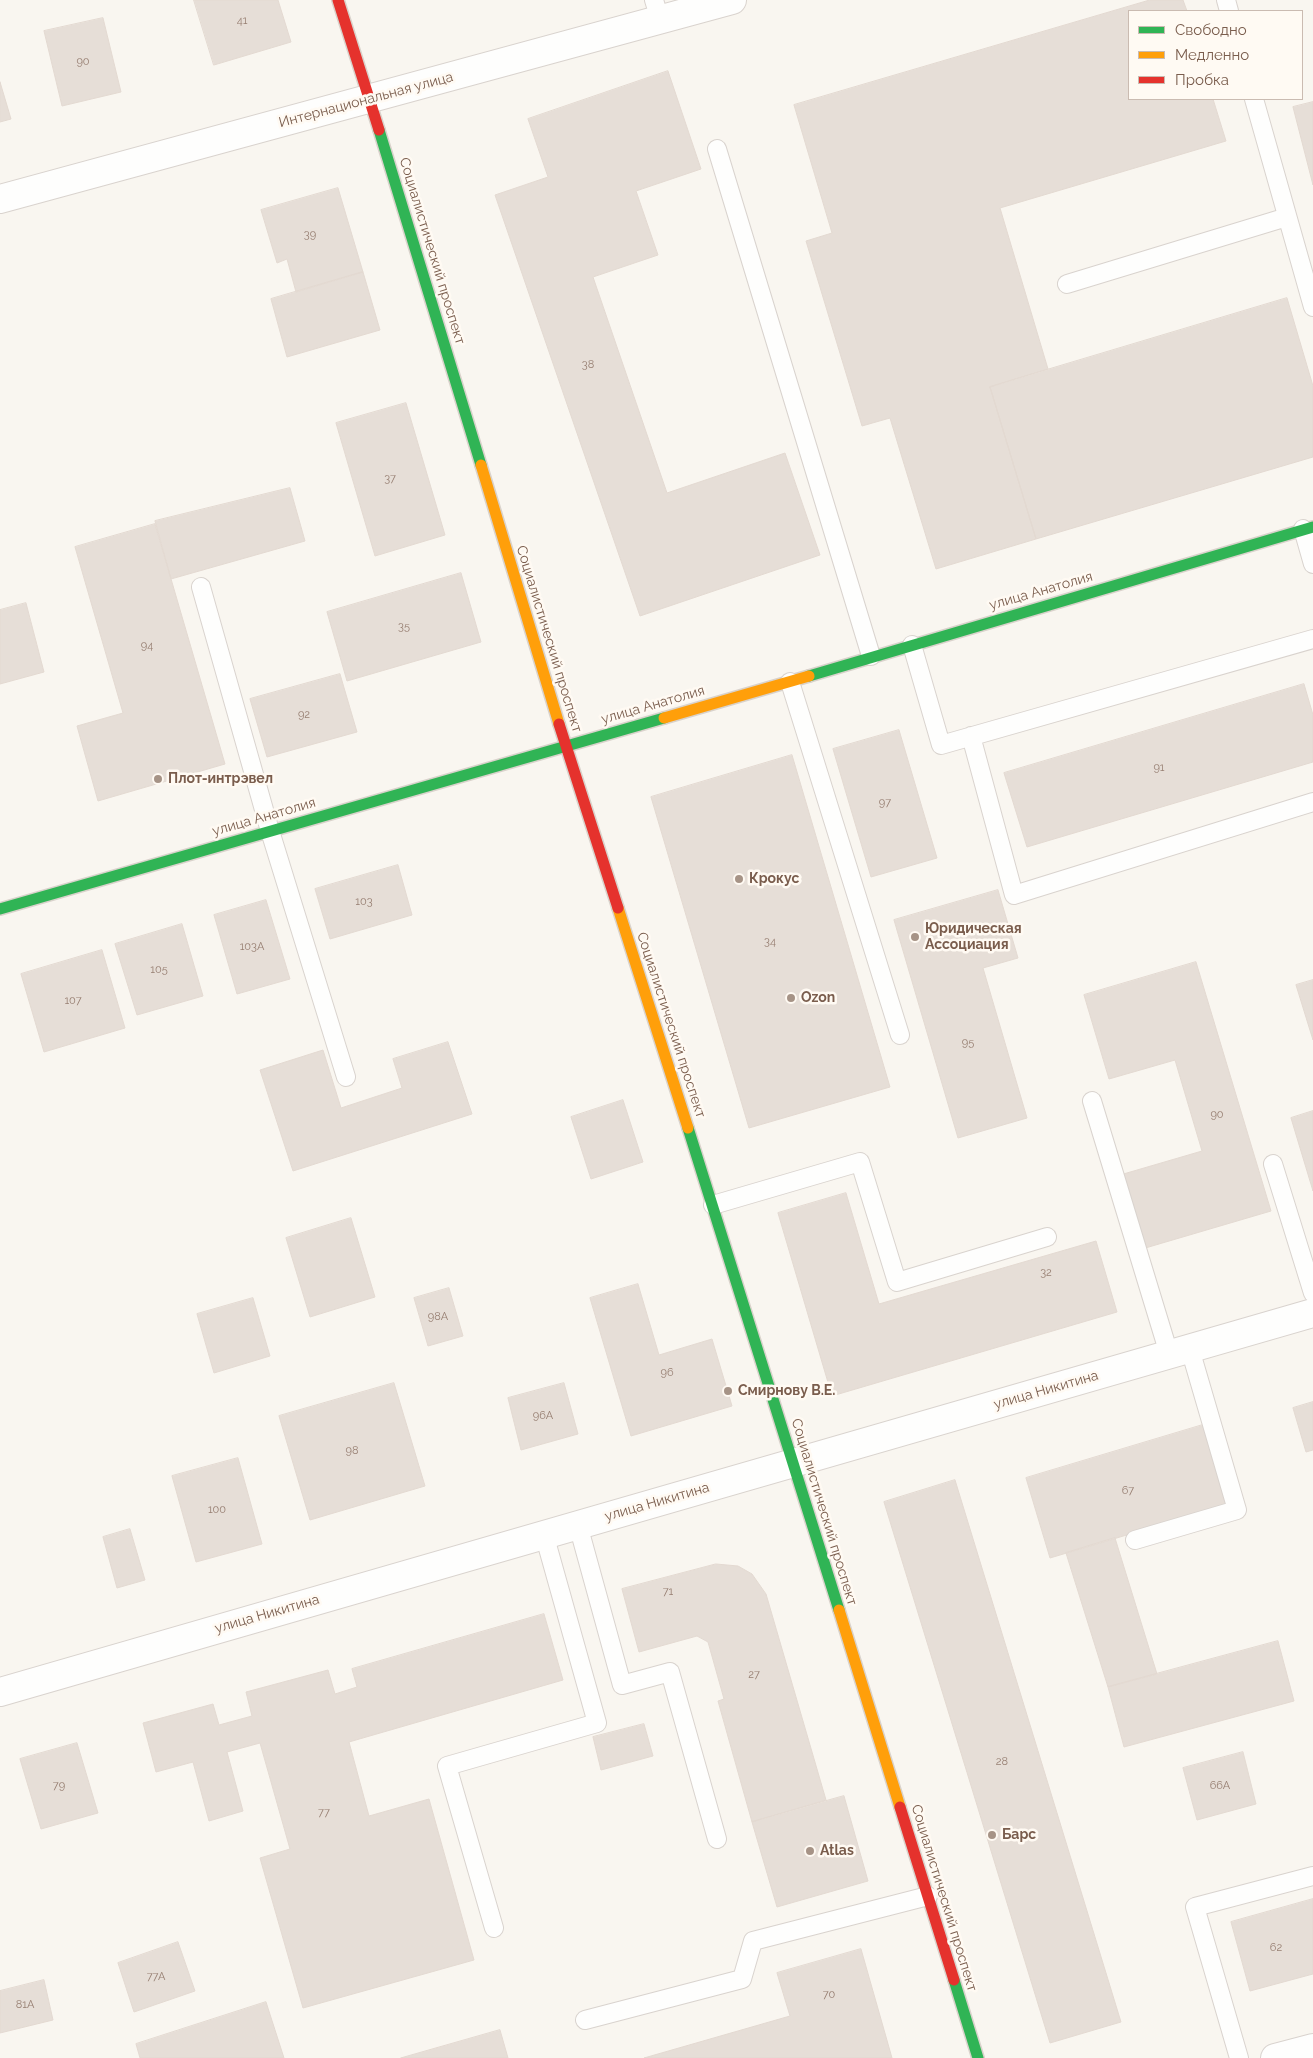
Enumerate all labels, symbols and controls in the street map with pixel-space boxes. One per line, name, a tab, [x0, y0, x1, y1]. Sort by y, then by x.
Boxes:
legend	[1128, 10, 1303, 100]
house number: 41	[237, 14, 247, 28]
text: Свободно	[1175, 21, 1247, 39]
text: Медленно	[1175, 46, 1249, 64]
house number: 90	[76, 55, 90, 69]
street label: Интернациональная улица	[277, 69, 455, 131]
text: Пробка	[1175, 71, 1229, 89]
street label: Социалистический проспект	[396, 156, 468, 346]
house number: 39	[304, 228, 316, 242]
house number: 38	[582, 358, 594, 372]
house number: 37	[384, 472, 396, 486]
street label: Социалистический проспект	[513, 544, 585, 734]
street label: улица Анатолия	[987, 568, 1095, 614]
house number: 35	[398, 620, 410, 634]
house number: 94	[141, 639, 153, 653]
street label: улица Анатолия	[599, 682, 707, 728]
house number: 92	[298, 708, 310, 722]
house number: 91	[1153, 761, 1165, 775]
place label: Плот-интрэвел	[168, 771, 273, 787]
marker: Плот-интрэвел	[152, 773, 164, 785]
street label: улица Анатолия	[210, 794, 318, 840]
house number: 97	[879, 796, 891, 810]
place label: Крокус	[749, 871, 799, 887]
marker: Крокус	[733, 873, 745, 885]
house number: 103	[355, 895, 373, 909]
place label: Юридическая Ассоциация	[925, 921, 1022, 954]
street label: Социалистический проспект	[633, 930, 709, 1120]
marker: Юридическая Ассоциация	[909, 931, 921, 943]
house number: 34	[764, 935, 776, 949]
house number: 103А	[240, 940, 264, 954]
house number: 105	[150, 963, 168, 977]
place label: Ozon	[801, 990, 835, 1006]
marker: Ozon	[785, 992, 797, 1004]
house number: 107	[64, 994, 82, 1008]
house number: 95	[962, 1036, 974, 1050]
house number: 90	[1210, 1108, 1224, 1122]
house number: 32	[1040, 1266, 1052, 1280]
house number: 98А	[428, 1310, 448, 1324]
house number: 96	[660, 1366, 674, 1380]
street label: улица Никитина	[992, 1367, 1100, 1413]
place label: Смирнову В.Е.	[738, 1383, 835, 1399]
marker: Смирнову В.Е.	[722, 1385, 734, 1397]
house number: 96А	[533, 1409, 553, 1423]
street label: Социалистический проспект	[788, 1417, 860, 1607]
house number: 98	[346, 1444, 358, 1458]
street label: улица Никитина	[603, 1479, 711, 1525]
house number: 67	[1122, 1484, 1134, 1498]
house number: 100	[208, 1503, 226, 1517]
house number: 71	[663, 1585, 673, 1599]
street label: улица Никитина	[213, 1591, 321, 1637]
house number: 27	[748, 1668, 760, 1682]
house number: 28	[996, 1755, 1008, 1769]
house number: 79	[53, 1779, 65, 1793]
house number: 66А	[1210, 1779, 1230, 1793]
street label: Социалистический проспект	[908, 1803, 980, 1993]
house number: 77	[318, 1806, 330, 1820]
place label: Барс	[1002, 1827, 1036, 1843]
marker: Барс	[986, 1829, 998, 1841]
place label: Atlas	[820, 1843, 854, 1859]
marker: Atlas	[804, 1845, 816, 1857]
house number: 62	[1270, 1941, 1282, 1955]
house number: 77А	[147, 1970, 165, 1984]
house number: 70	[823, 1988, 835, 2002]
house number: 81А	[16, 1998, 34, 2012]

